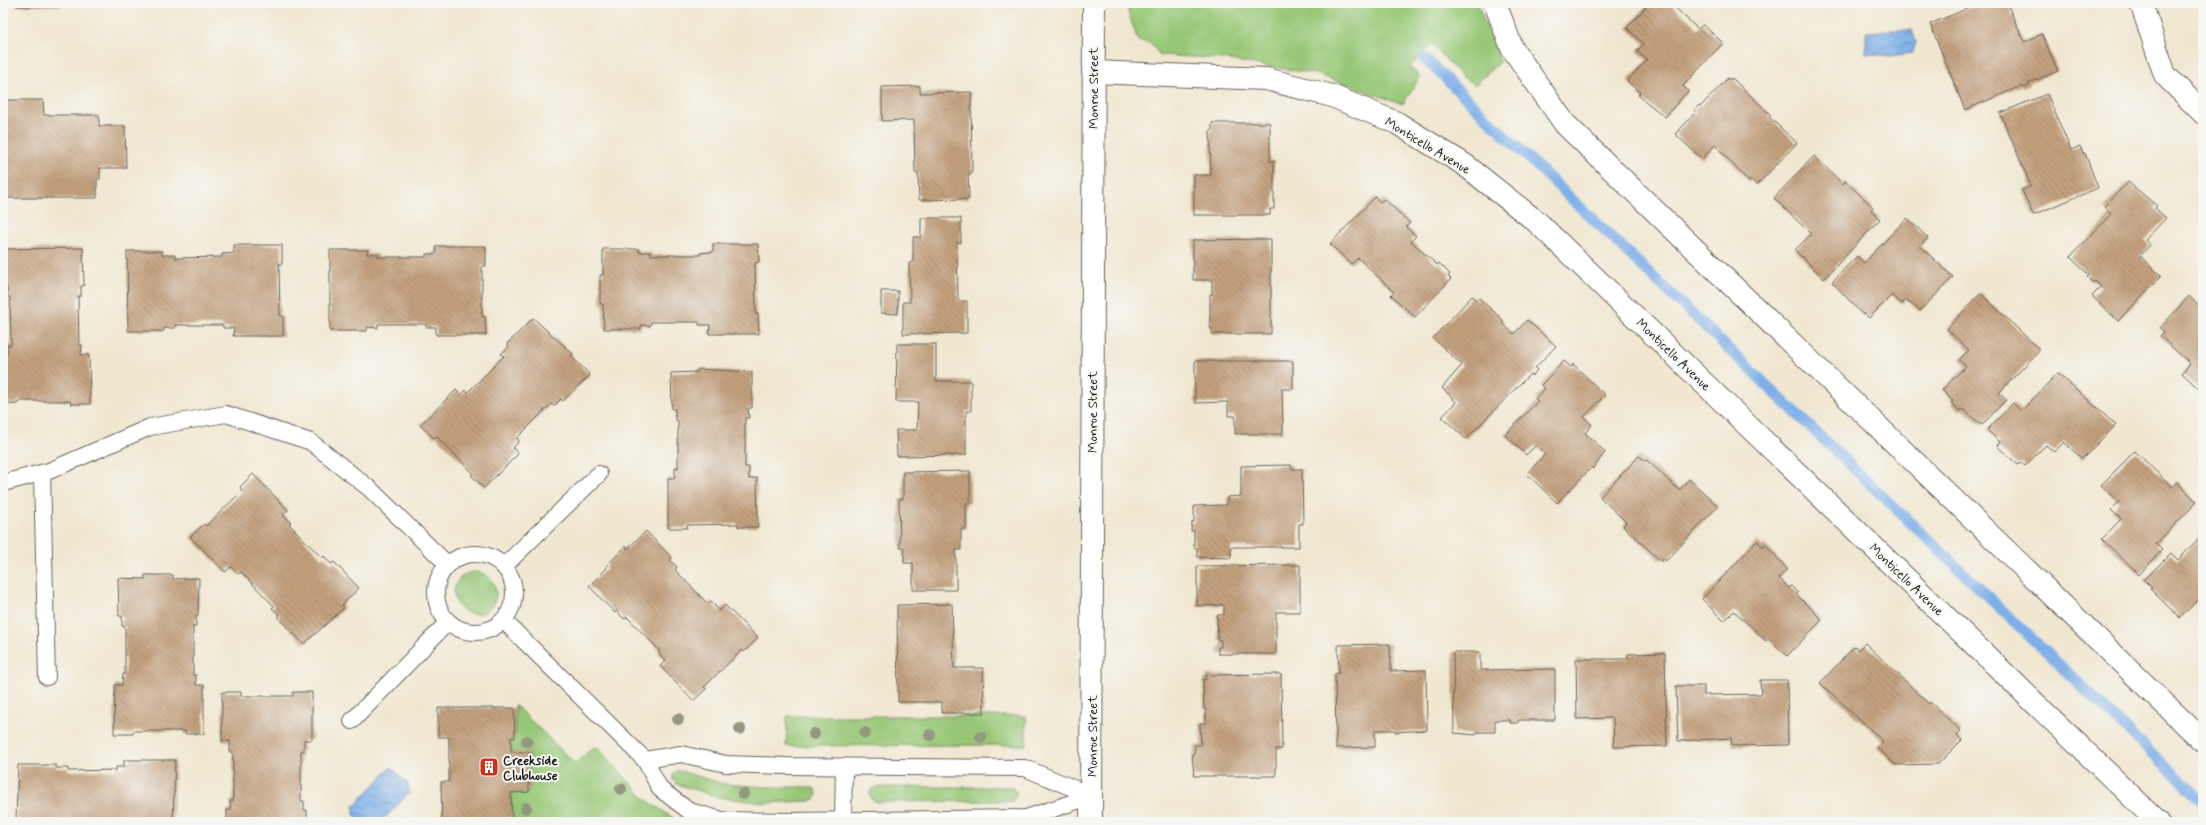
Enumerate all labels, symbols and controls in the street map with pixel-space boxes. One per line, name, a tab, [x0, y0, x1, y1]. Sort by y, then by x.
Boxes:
street label: Monroe Street	[1086, 47, 1103, 129]
street label: Monticello Avenue	[1381, 114, 1473, 179]
street label: Monticello Avenue	[1632, 315, 1714, 395]
street label: Monroe Street	[1085, 371, 1102, 453]
street label: Monticello Avenue	[1865, 540, 1947, 620]
street label: Monroe Street	[1085, 695, 1102, 777]
place label: Creekside Clubhouse	[503, 753, 558, 785]
building icon: Creekside Clubhouse	[478, 756, 500, 778]

